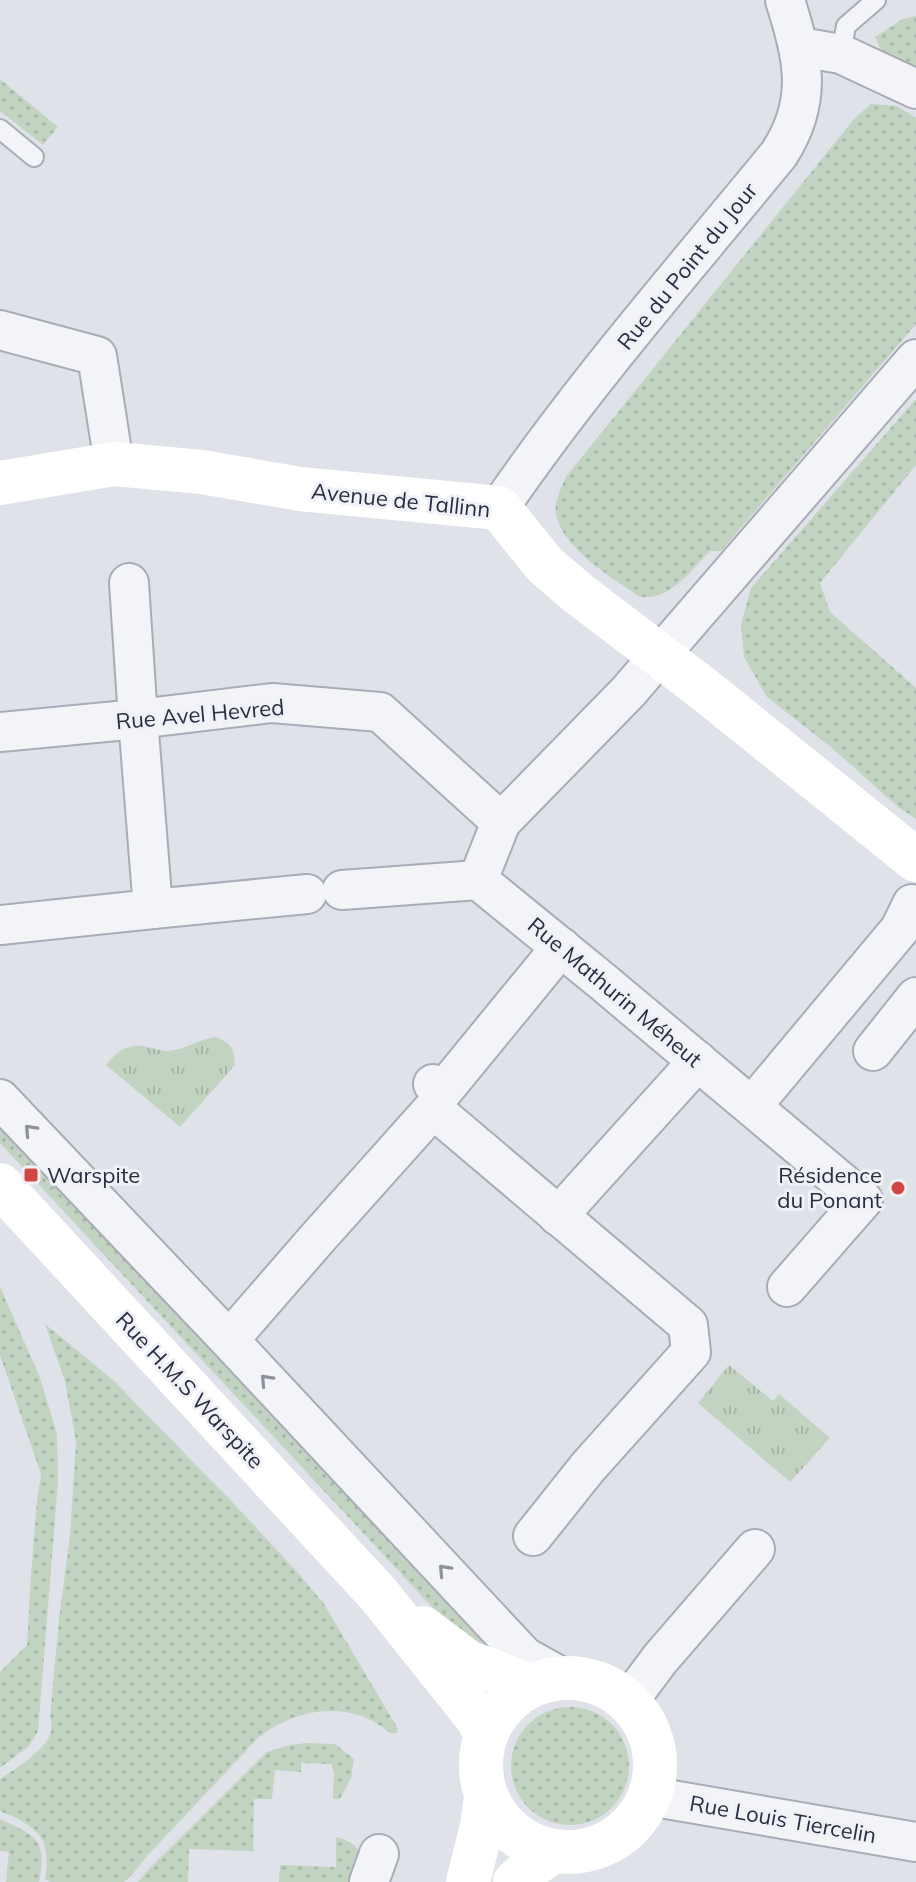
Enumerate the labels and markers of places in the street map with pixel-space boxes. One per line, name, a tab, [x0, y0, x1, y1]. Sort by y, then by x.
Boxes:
place label: Warspite	[47, 1161, 140, 1189]
place label: Résidence du Ponant	[777, 1161, 882, 1214]
marker: Warspite	[22, 1166, 40, 1184]
marker: Résidence du Ponant	[889, 1179, 907, 1197]

